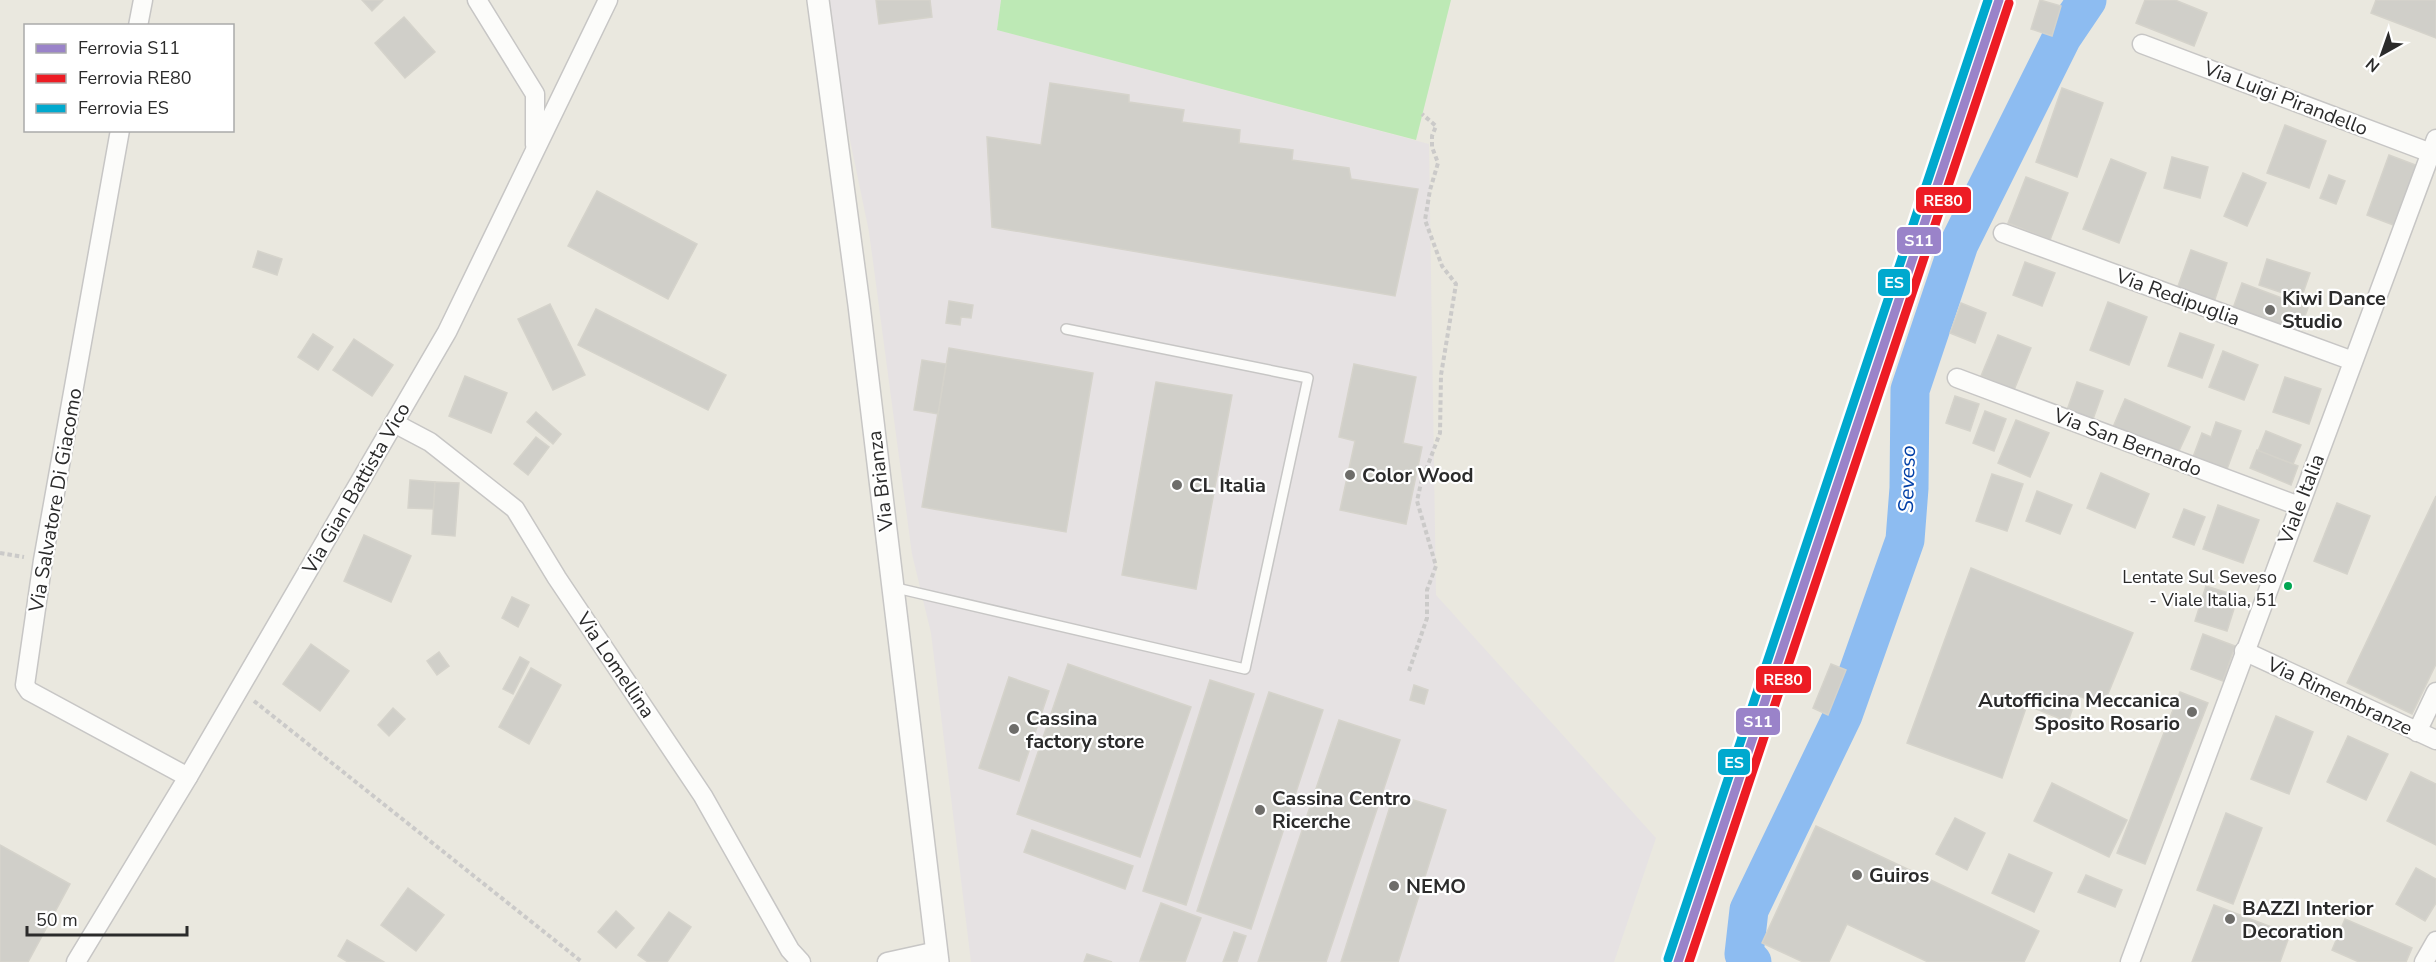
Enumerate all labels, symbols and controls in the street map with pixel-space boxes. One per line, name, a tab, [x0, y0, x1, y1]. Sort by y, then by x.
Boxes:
legend	[24, 24, 234, 132]
north arrow	[2352, 24, 2412, 84]
text: Ferrovia S11	[78, 36, 180, 60]
text: N	[2361, 52, 2385, 77]
street label: Via Luigi Pirandello	[2199, 54, 2372, 142]
text: Ferrovia RE80	[78, 66, 192, 90]
text: Ferrovia ES	[78, 96, 169, 120]
line badge: RE80	[1915, 186, 1972, 214]
text: RE80	[1923, 190, 1963, 212]
line badge: S11	[1896, 226, 1942, 255]
text: S11	[1904, 230, 1934, 252]
street label: Via Redipuglia	[2111, 262, 2244, 332]
line badge: ES	[1877, 268, 1911, 297]
text: ES	[1884, 272, 1904, 294]
place label: Kiwi Dance Studio	[2282, 285, 2386, 335]
marker: Kiwi Dance Studio	[2263, 303, 2277, 317]
street label: Via Salvatore Di Giacomo	[22, 386, 89, 615]
street label: Via Gian Battista Vico	[296, 398, 417, 580]
street label: Via San Bernardo	[2049, 401, 2206, 483]
street label: Via Brianza	[861, 429, 900, 534]
water label: Seveso	[1892, 445, 1922, 513]
street label: Viale Italia	[2272, 450, 2331, 549]
place label: Color Wood	[1362, 462, 1473, 489]
marker: Color Wood	[1343, 468, 1357, 482]
place label: CL Italia	[1189, 472, 1266, 499]
marker: CL Italia	[1170, 478, 1184, 492]
place label: Lentate Sul Seveso - Viale Italia, 51	[2122, 565, 2277, 612]
marker: Lentate Sul Seveso - Viale Italia, 51	[2282, 580, 2294, 592]
street label: Via Lomellina	[570, 606, 661, 724]
street label: Via Rimembranze	[2262, 651, 2417, 742]
line badge: RE80	[1755, 665, 1812, 694]
text: RE80	[1763, 669, 1803, 691]
place label: Autofficina Meccanica Sposito Rosario	[1978, 687, 2180, 737]
place label: Cassina factory store	[1026, 705, 1144, 755]
marker: Autofficina Meccanica Sposito Rosario	[2185, 705, 2199, 719]
line badge: S11	[1735, 707, 1781, 736]
text: S11	[1743, 711, 1773, 733]
marker: Cassina factory store	[1007, 722, 1021, 736]
line badge: ES	[1717, 748, 1751, 776]
text: ES	[1724, 752, 1744, 774]
place label: Cassina Centro Ricerche	[1272, 785, 1411, 835]
marker: Cassina Centro Ricerche	[1253, 803, 1267, 817]
place label: Guiros	[1869, 862, 1930, 889]
marker: Guiros	[1850, 868, 1864, 882]
place label: NEMO	[1406, 873, 1466, 900]
marker: NEMO	[1387, 879, 1401, 893]
place label: BAZZI Interior Decoration	[2242, 895, 2374, 945]
scale bar	[27, 899, 188, 937]
text: 50 m	[36, 908, 78, 932]
marker: BAZZI Interior Decoration	[2223, 912, 2237, 926]

